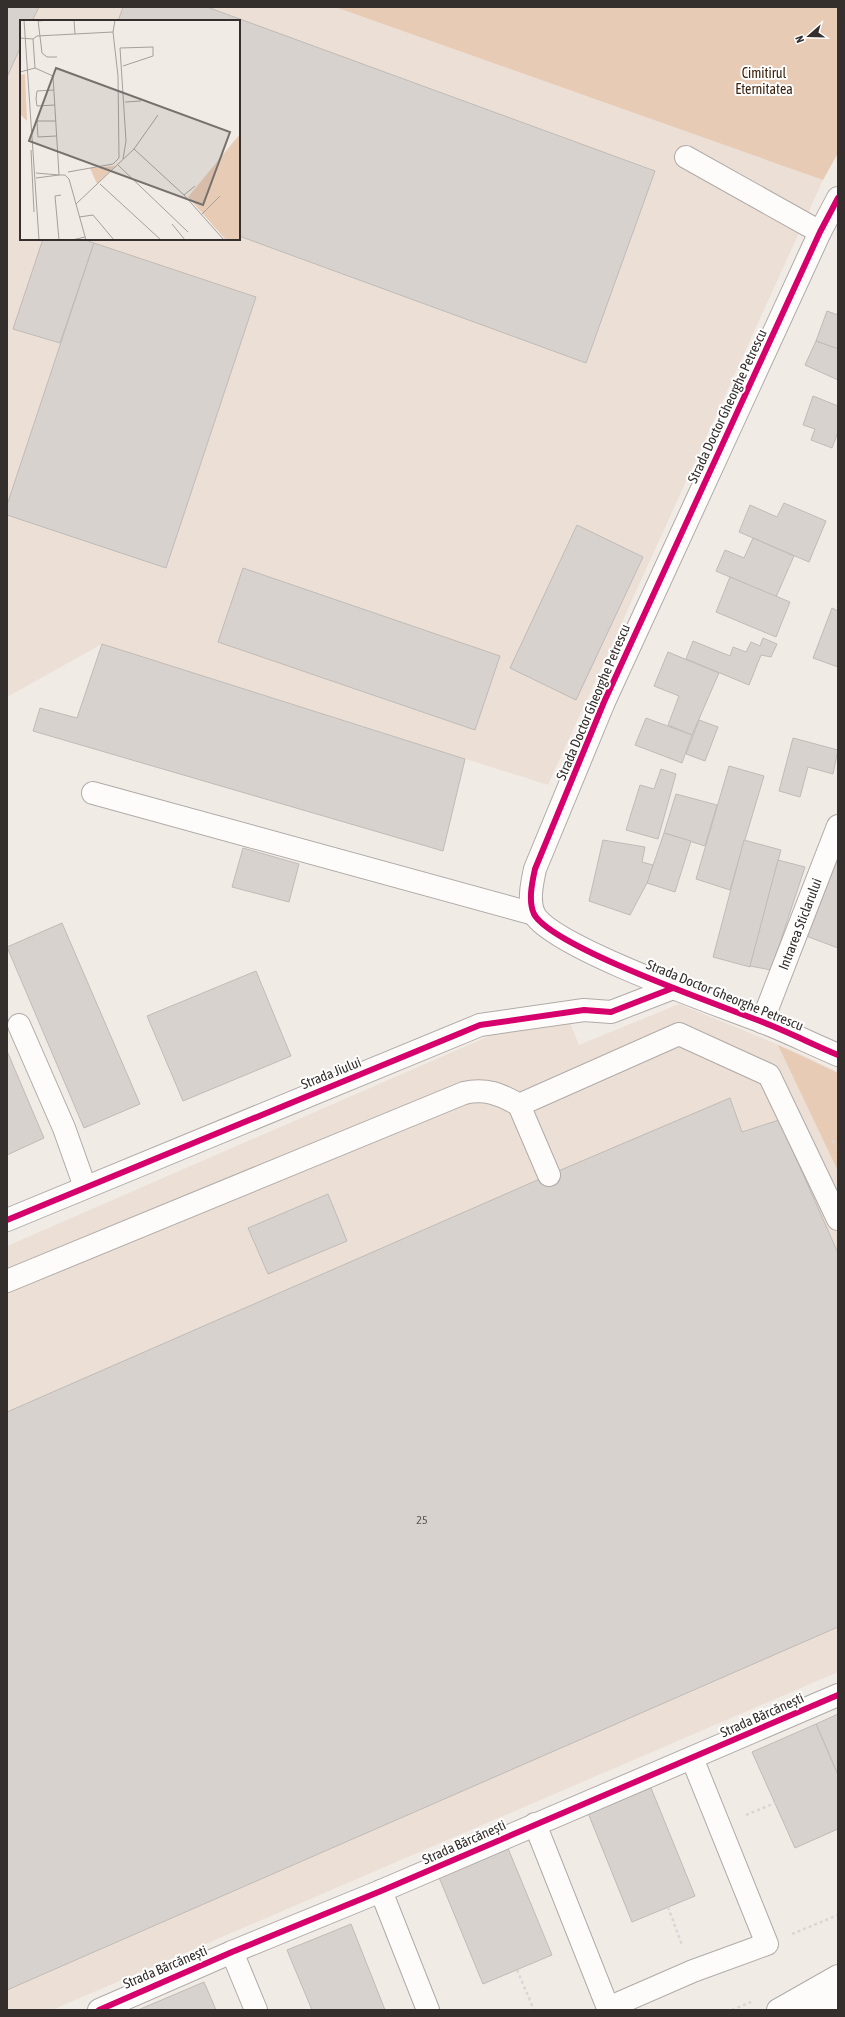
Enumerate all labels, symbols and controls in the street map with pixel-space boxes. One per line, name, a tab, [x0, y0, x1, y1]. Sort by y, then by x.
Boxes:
north arrow	[789, 16, 829, 56]
inset map	[20, 20, 240, 240]
text: N	[793, 34, 806, 45]
park label: Cimitirul Eternitatea	[735, 65, 793, 97]
street label: Strada Doctor Gheorghe Petrescu	[684, 327, 770, 485]
street label: Strada Doctor Gheorghe Petrescu	[553, 622, 633, 782]
street label: Intrarea Sticlarului	[775, 876, 825, 972]
street label: Strada Doctor Gheorghe Petrescu	[644, 956, 806, 1034]
street label: Strada Jiului	[299, 1054, 363, 1092]
house number: 25	[416, 1513, 428, 1527]
street label: Strada Bărcănești	[718, 1689, 806, 1741]
street label: Strada Bărcănești	[420, 1816, 508, 1868]
street label: Strada Bărcănești	[121, 1942, 209, 1992]

